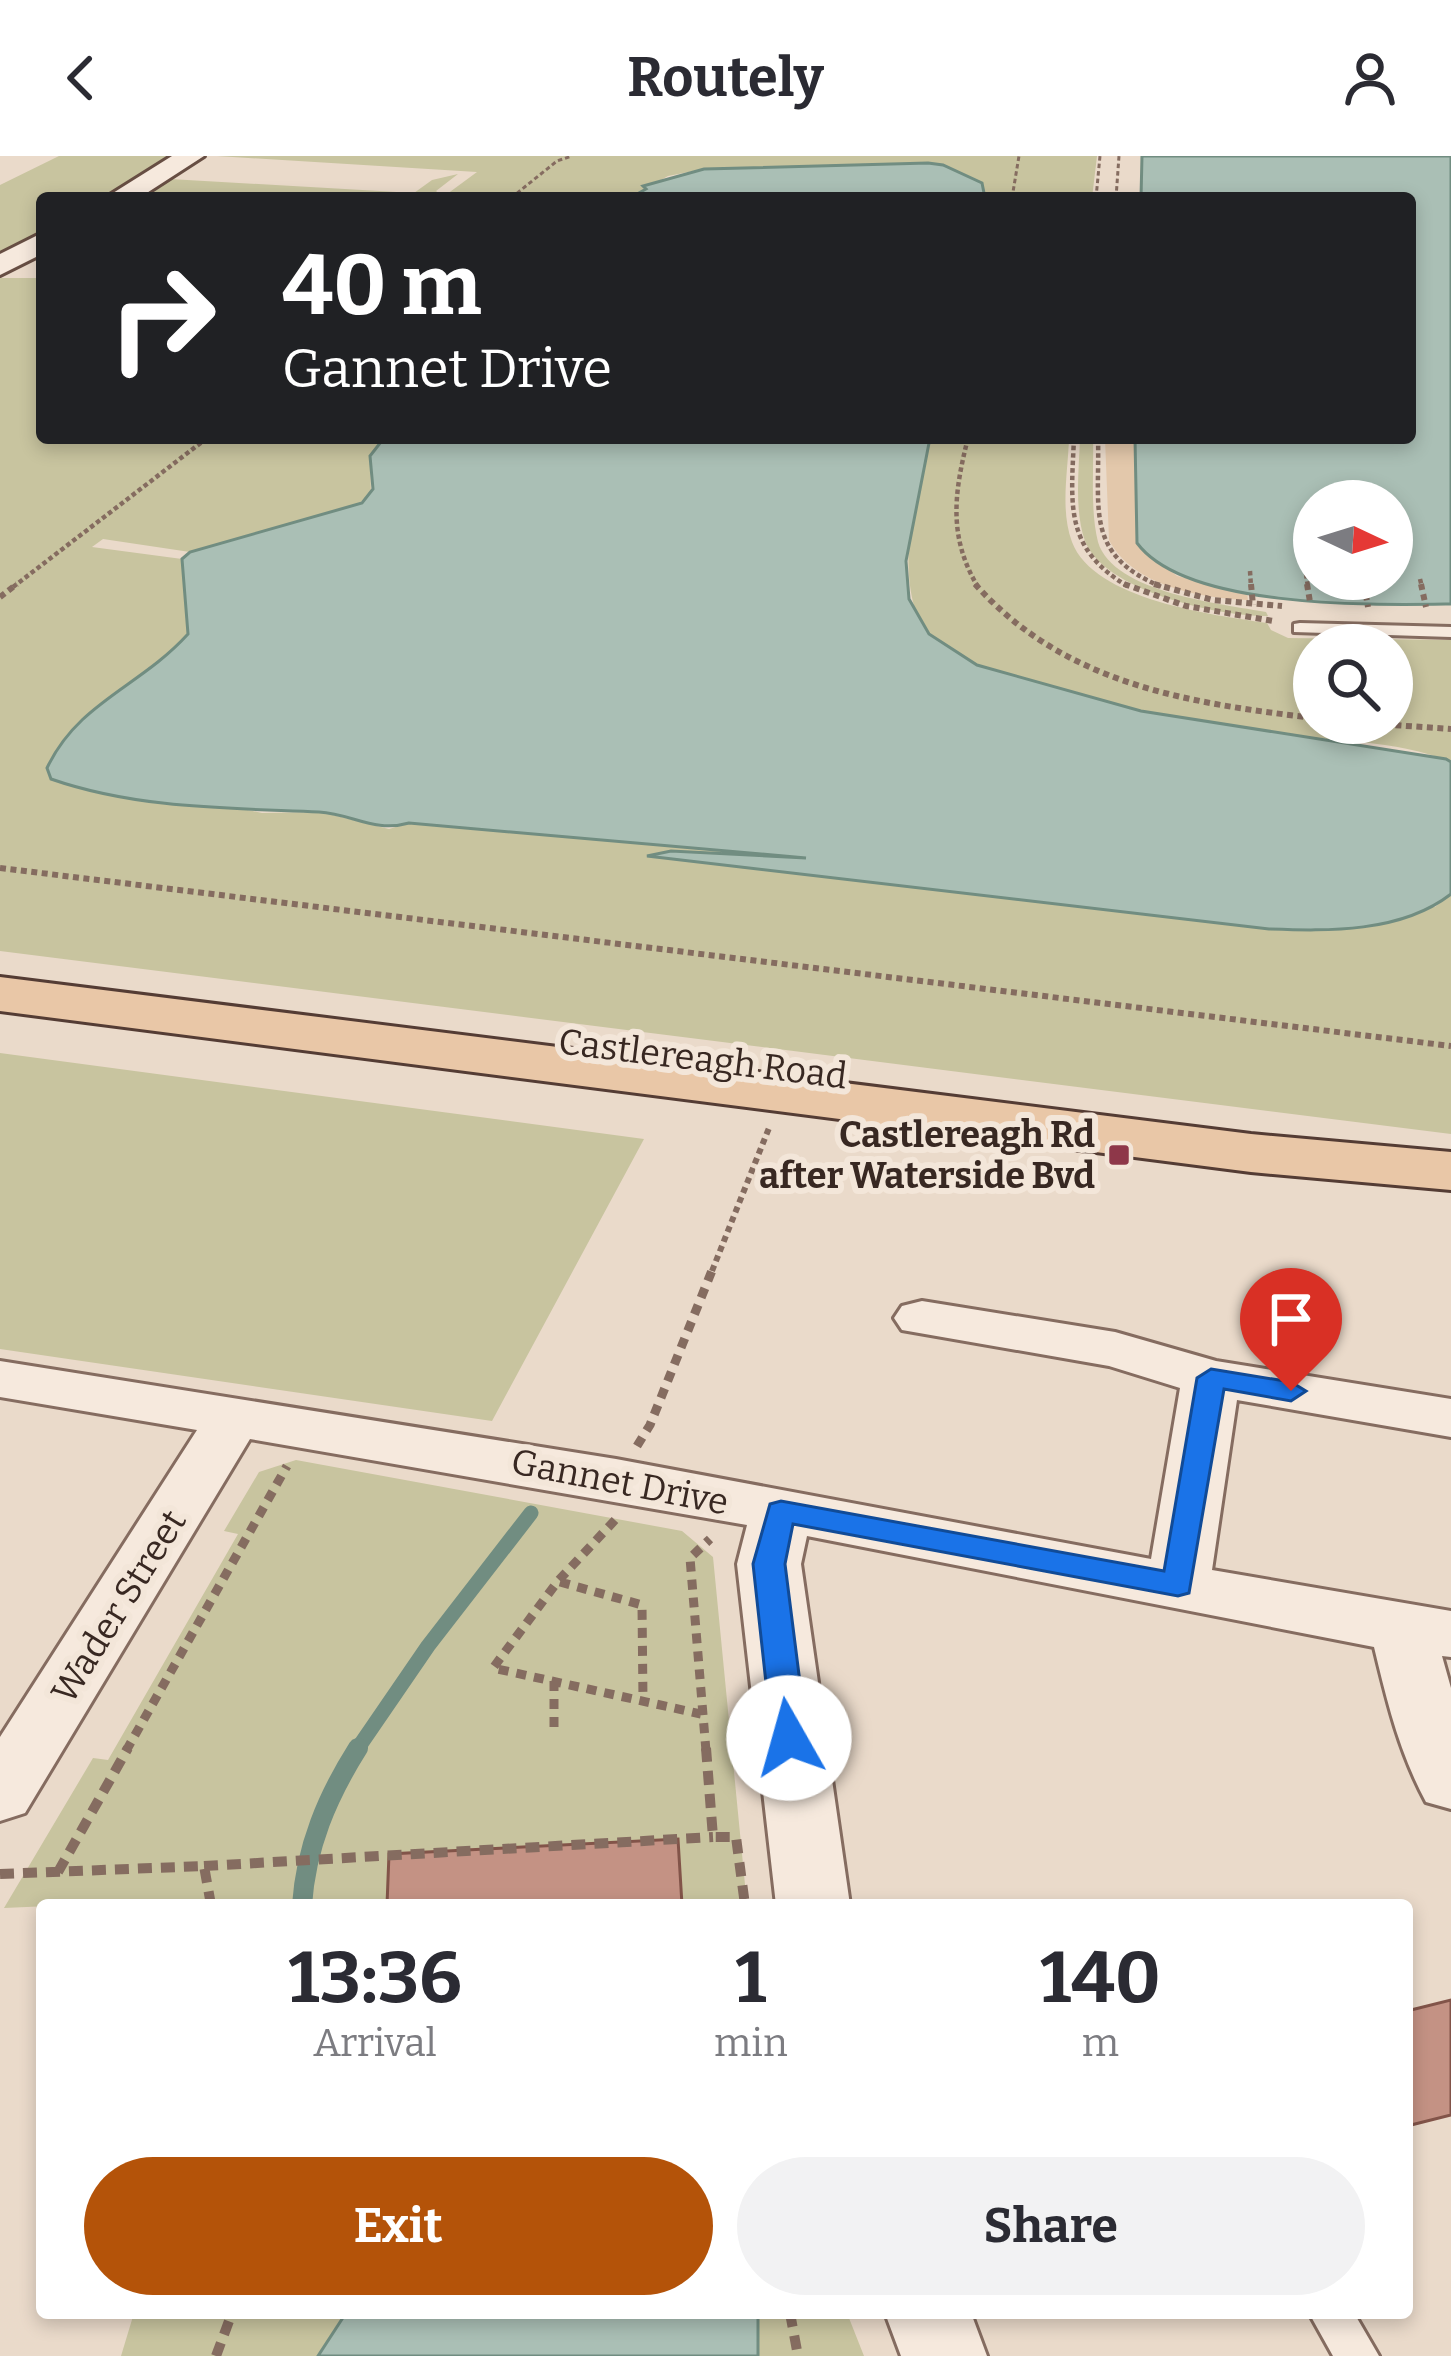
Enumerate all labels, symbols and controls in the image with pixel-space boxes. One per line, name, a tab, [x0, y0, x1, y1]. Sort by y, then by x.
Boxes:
icon: back	[48, 45, 114, 111]
icon: person	[1337, 45, 1403, 111]
text: Routely	[627, 46, 824, 110]
text: 40 m	[282, 235, 482, 336]
icon: right	[84, 240, 240, 396]
text: Gannet Drive	[282, 337, 612, 401]
north arrow	[1293, 480, 1413, 600]
map controls	[1293, 480, 1413, 744]
button: search	[1293, 624, 1413, 744]
street label: Castlereagh Road	[556, 1019, 850, 1099]
place label: Castlereagh Rd after Waterside Bvd	[759, 1113, 1095, 1198]
marker: Castlereagh Rd after Waterside Bvd	[1106, 1142, 1132, 1168]
pin	[1240, 1268, 1342, 1391]
icon: arrive	[1258, 1286, 1324, 1352]
street label: Gannet Drive	[508, 1439, 732, 1525]
street label: Wader Street	[42, 1502, 196, 1711]
position arrow	[726, 1675, 852, 1801]
text: 13:36	[288, 1935, 462, 2021]
text: 1	[735, 1935, 766, 2021]
text: 140	[1040, 1935, 1161, 2021]
text: Arrival	[313, 2020, 437, 2066]
text: min	[714, 2020, 788, 2066]
text: m	[1082, 2020, 1119, 2066]
button: Exit	[84, 2157, 713, 2295]
button: Share	[737, 2157, 1365, 2295]

